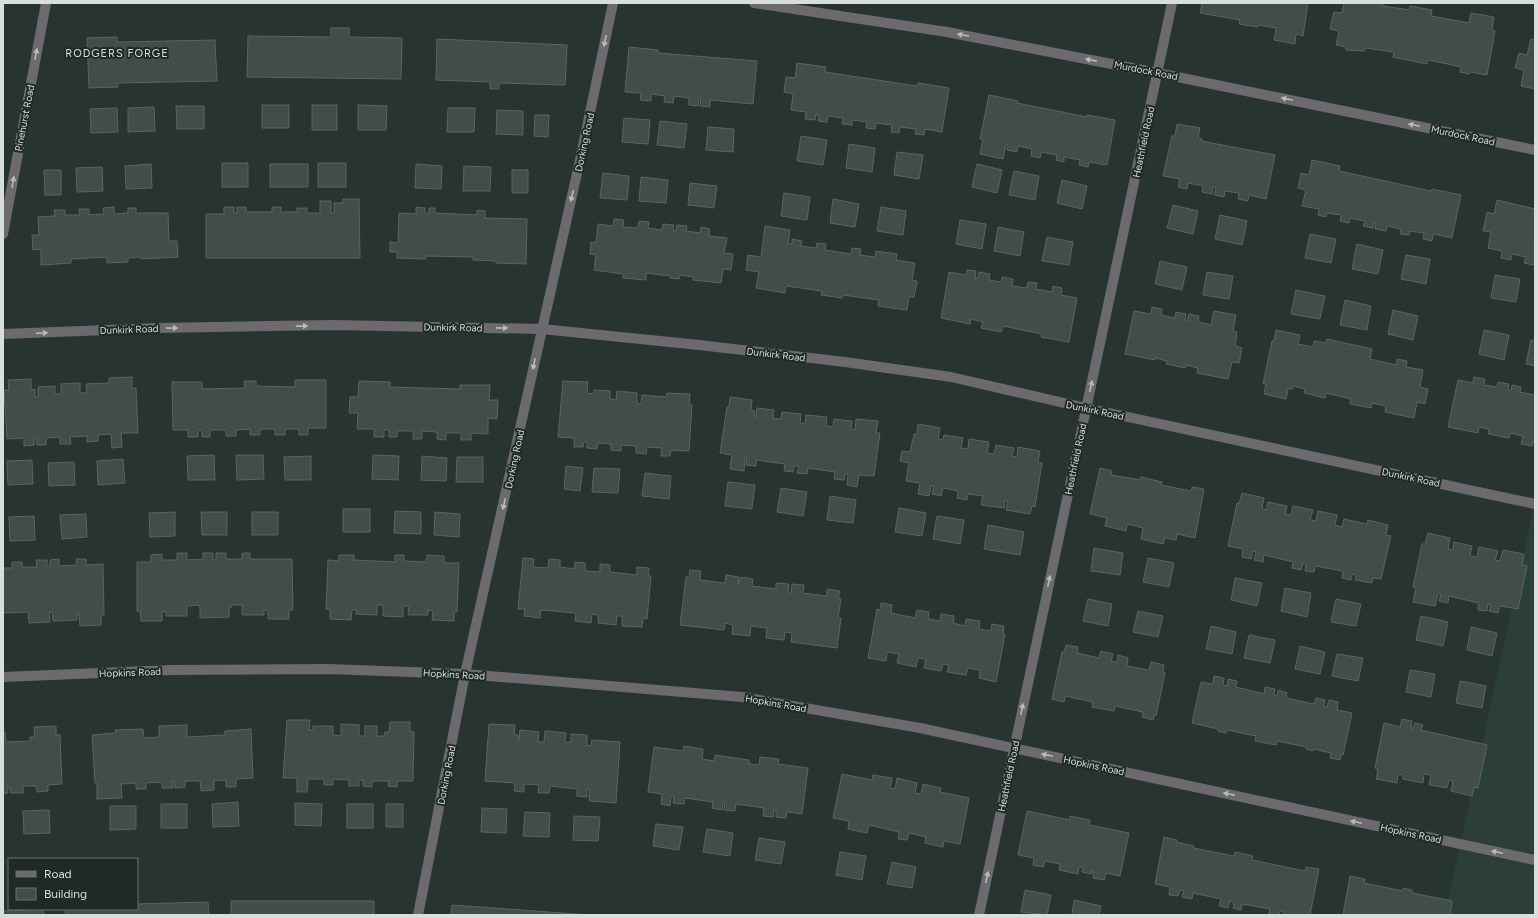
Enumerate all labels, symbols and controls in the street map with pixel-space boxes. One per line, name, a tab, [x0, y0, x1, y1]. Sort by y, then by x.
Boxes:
one-way arrow	[957, 32, 970, 38]
one-way arrow	[601, 35, 607, 47]
district label: RODGERS FORGE	[65, 47, 169, 60]
one-way arrow	[34, 48, 40, 60]
one-way arrow	[1085, 56, 1097, 62]
street label: Murdock Road	[1113, 58, 1179, 83]
street label: Pinehurst Road	[12, 84, 37, 153]
one-way arrow	[1281, 96, 1293, 102]
street label: Heathfield Road	[1130, 105, 1157, 179]
street label: Dorking Road	[572, 111, 597, 173]
one-way arrow	[1408, 122, 1421, 128]
street label: Murdock Road	[1430, 122, 1496, 149]
one-way arrow	[10, 176, 16, 188]
one-way arrow	[568, 190, 574, 202]
street label: Dunkirk Road	[423, 320, 483, 335]
street label: Dunkirk Road	[99, 322, 159, 337]
one-way arrow	[296, 322, 308, 329]
one-way arrow	[166, 324, 178, 331]
one-way arrow	[496, 325, 509, 331]
one-way arrow	[36, 329, 48, 336]
street label: Dunkirk Road	[746, 344, 806, 365]
one-way arrow	[531, 357, 537, 370]
one-way arrow	[1088, 380, 1094, 392]
street label: Dunkirk Road	[1065, 398, 1125, 423]
street label: Heathfield Road	[1062, 422, 1089, 496]
street label: Dorking Road	[502, 428, 527, 490]
street label: Dunkirk Road	[1381, 465, 1441, 490]
one-way arrow	[500, 498, 506, 510]
one-way arrow	[1047, 575, 1053, 588]
street label: Hopkins Road	[99, 665, 161, 680]
street label: Hopkins Road	[423, 666, 485, 683]
street label: Hopkins Road	[744, 692, 808, 715]
one-way arrow	[1020, 702, 1026, 715]
street label: Heathfield Road	[995, 739, 1022, 813]
street label: Dorking Road	[434, 744, 459, 806]
one-way arrow	[1041, 751, 1053, 757]
street label: Hopkins Road	[1062, 753, 1126, 778]
one-way arrow	[1223, 791, 1235, 797]
one-way arrow	[1350, 818, 1362, 824]
street label: Hopkins Road	[1379, 821, 1443, 846]
one-way arrow	[1491, 848, 1503, 854]
legend	[8, 858, 138, 910]
text: Road	[44, 867, 72, 881]
one-way arrow	[984, 871, 990, 883]
text: Building	[44, 887, 87, 901]

